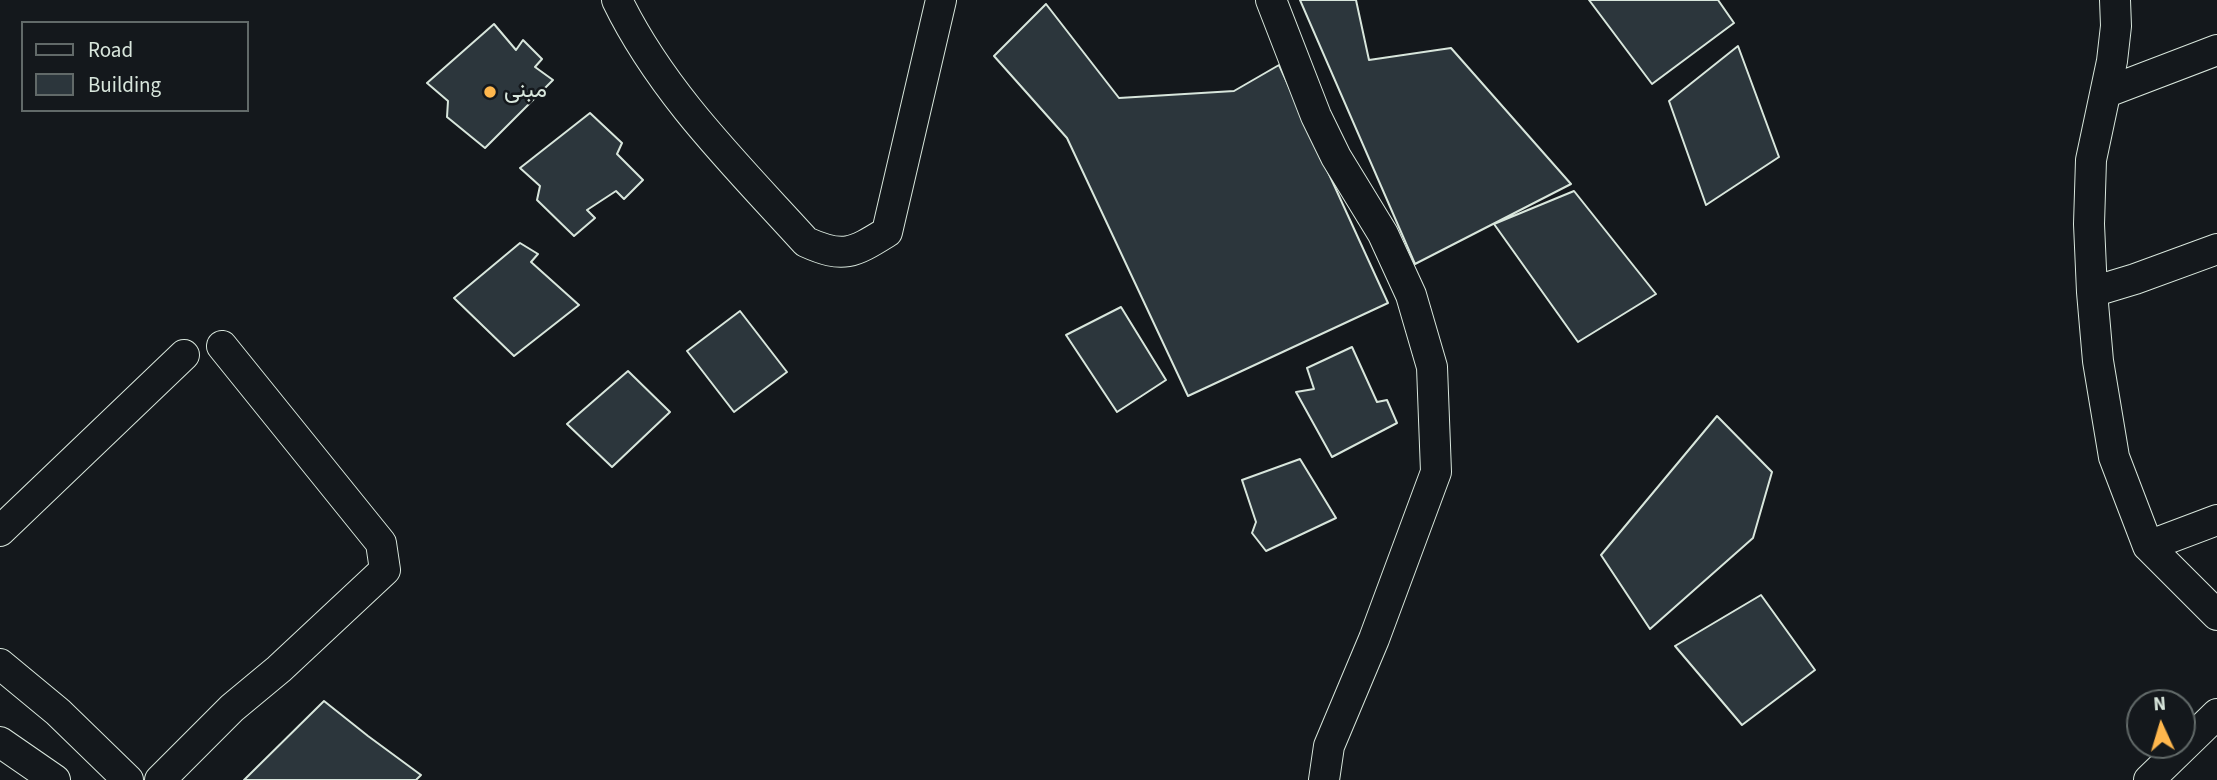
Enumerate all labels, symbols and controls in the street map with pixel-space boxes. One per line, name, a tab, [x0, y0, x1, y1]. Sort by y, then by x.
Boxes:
legend	[21, 21, 248, 112]
text: Road	[88, 35, 133, 65]
text: Building	[88, 70, 161, 100]
place label: مبنى	[504, 78, 547, 106]
marker: مبنى	[482, 84, 498, 100]
north arrow	[2126, 689, 2196, 759]
text: N	[2152, 691, 2167, 718]

